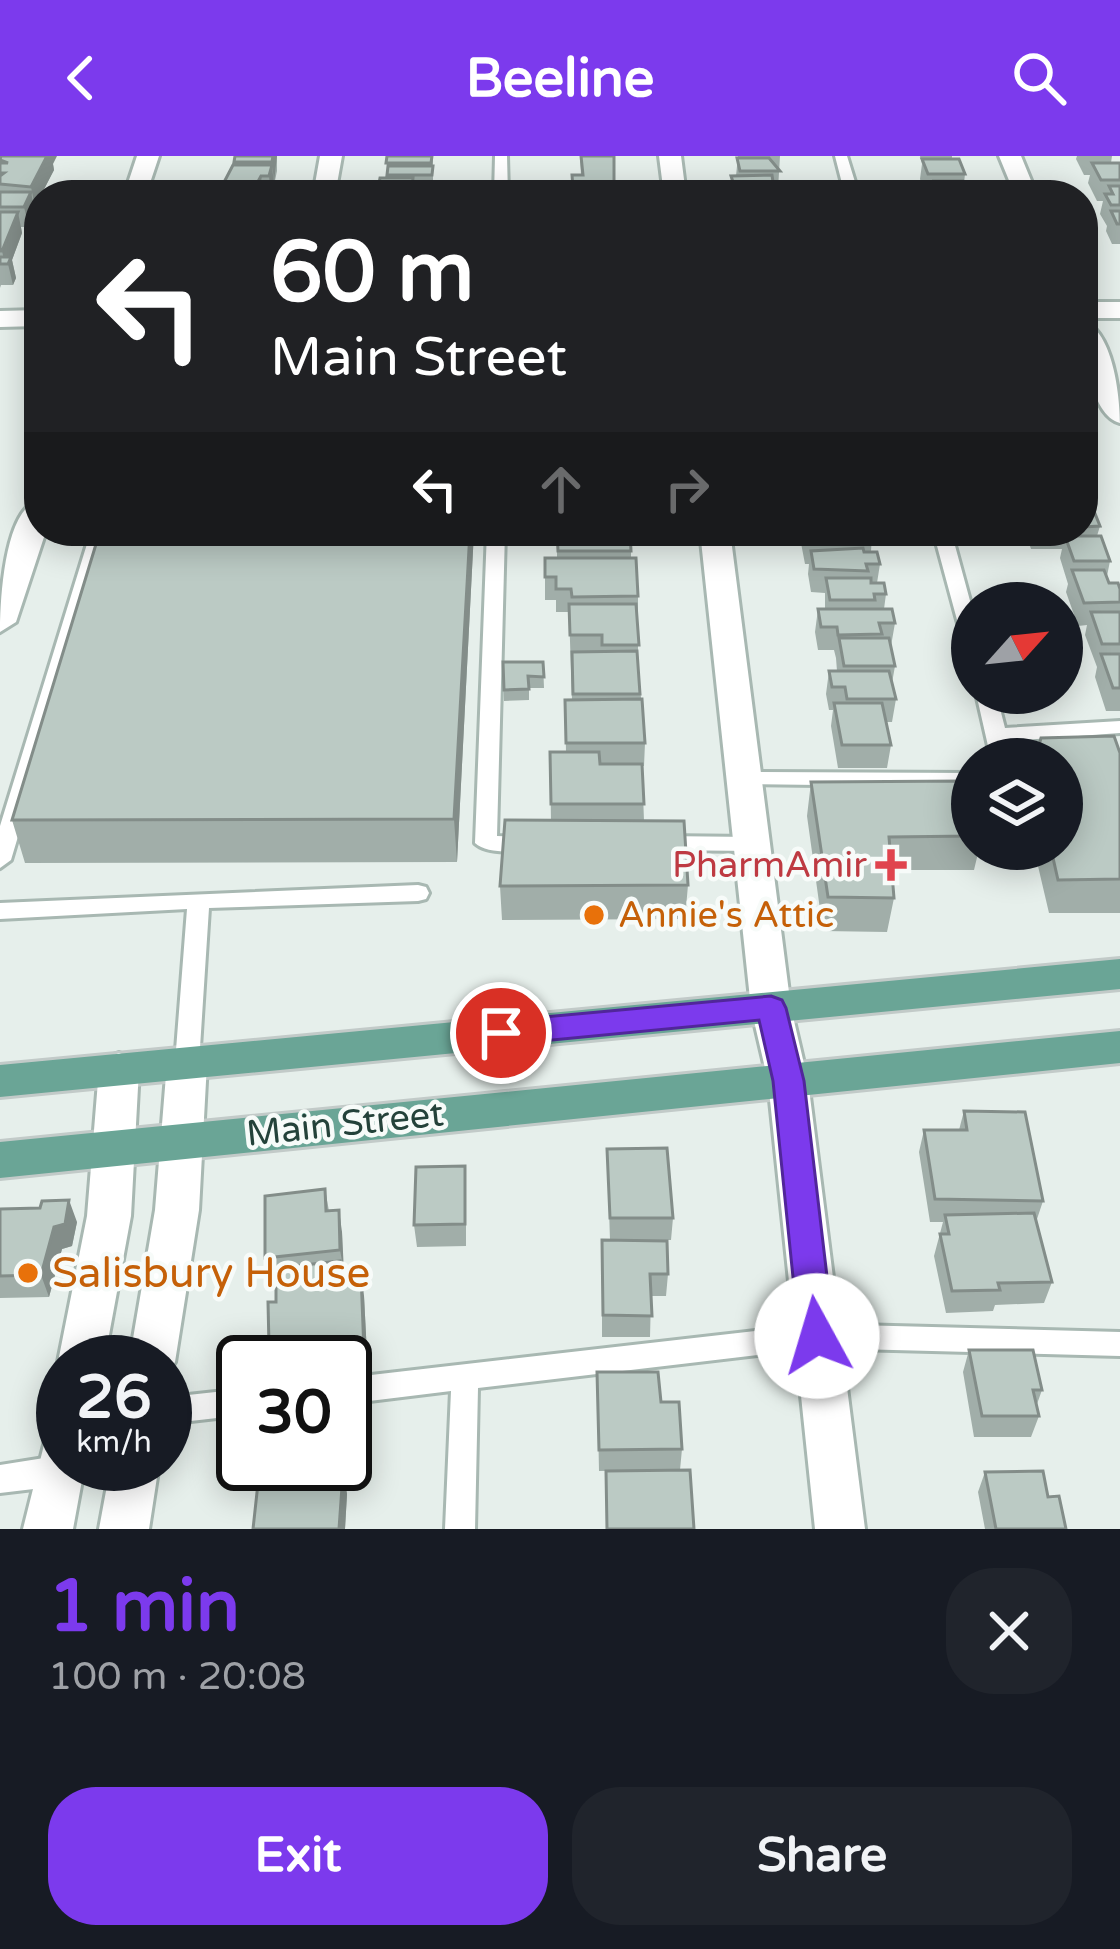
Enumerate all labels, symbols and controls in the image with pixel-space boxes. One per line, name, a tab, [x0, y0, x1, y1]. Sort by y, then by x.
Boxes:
icon: back	[48, 45, 114, 111]
icon: search	[1006, 45, 1072, 111]
text: Beeline	[466, 46, 654, 111]
text: 60 m	[270, 223, 474, 324]
icon: left	[72, 228, 228, 384]
text: Main Street	[270, 325, 567, 390]
icon: left	[402, 456, 468, 522]
icon: ahead	[528, 456, 594, 522]
icon: right	[654, 456, 720, 522]
north arrow	[951, 582, 1083, 714]
map controls	[951, 582, 1083, 870]
button: layers	[951, 738, 1083, 870]
place label: PharmAmir	[672, 844, 867, 887]
marker: PharmAmir	[878, 852, 904, 878]
place label: Annie's Attic	[618, 894, 834, 937]
marker: Annie's Attic	[581, 902, 607, 928]
pin	[450, 982, 552, 1084]
icon: arrive	[468, 1000, 534, 1066]
street label: Main Street	[244, 1092, 446, 1156]
place label: Salisbury House	[52, 1248, 370, 1299]
marker: Salisbury House	[15, 1260, 41, 1286]
position arrow	[754, 1273, 880, 1399]
speed limit sign: 30	[216, 1335, 372, 1491]
text: 26	[76, 1362, 152, 1434]
text: km/h	[76, 1424, 152, 1461]
text: 1 min	[48, 1564, 240, 1651]
button: close	[946, 1568, 1072, 1694]
text: 100 m · 20:08	[48, 1653, 306, 1700]
button: Exit	[48, 1787, 548, 1925]
button: Share	[572, 1787, 1072, 1925]

